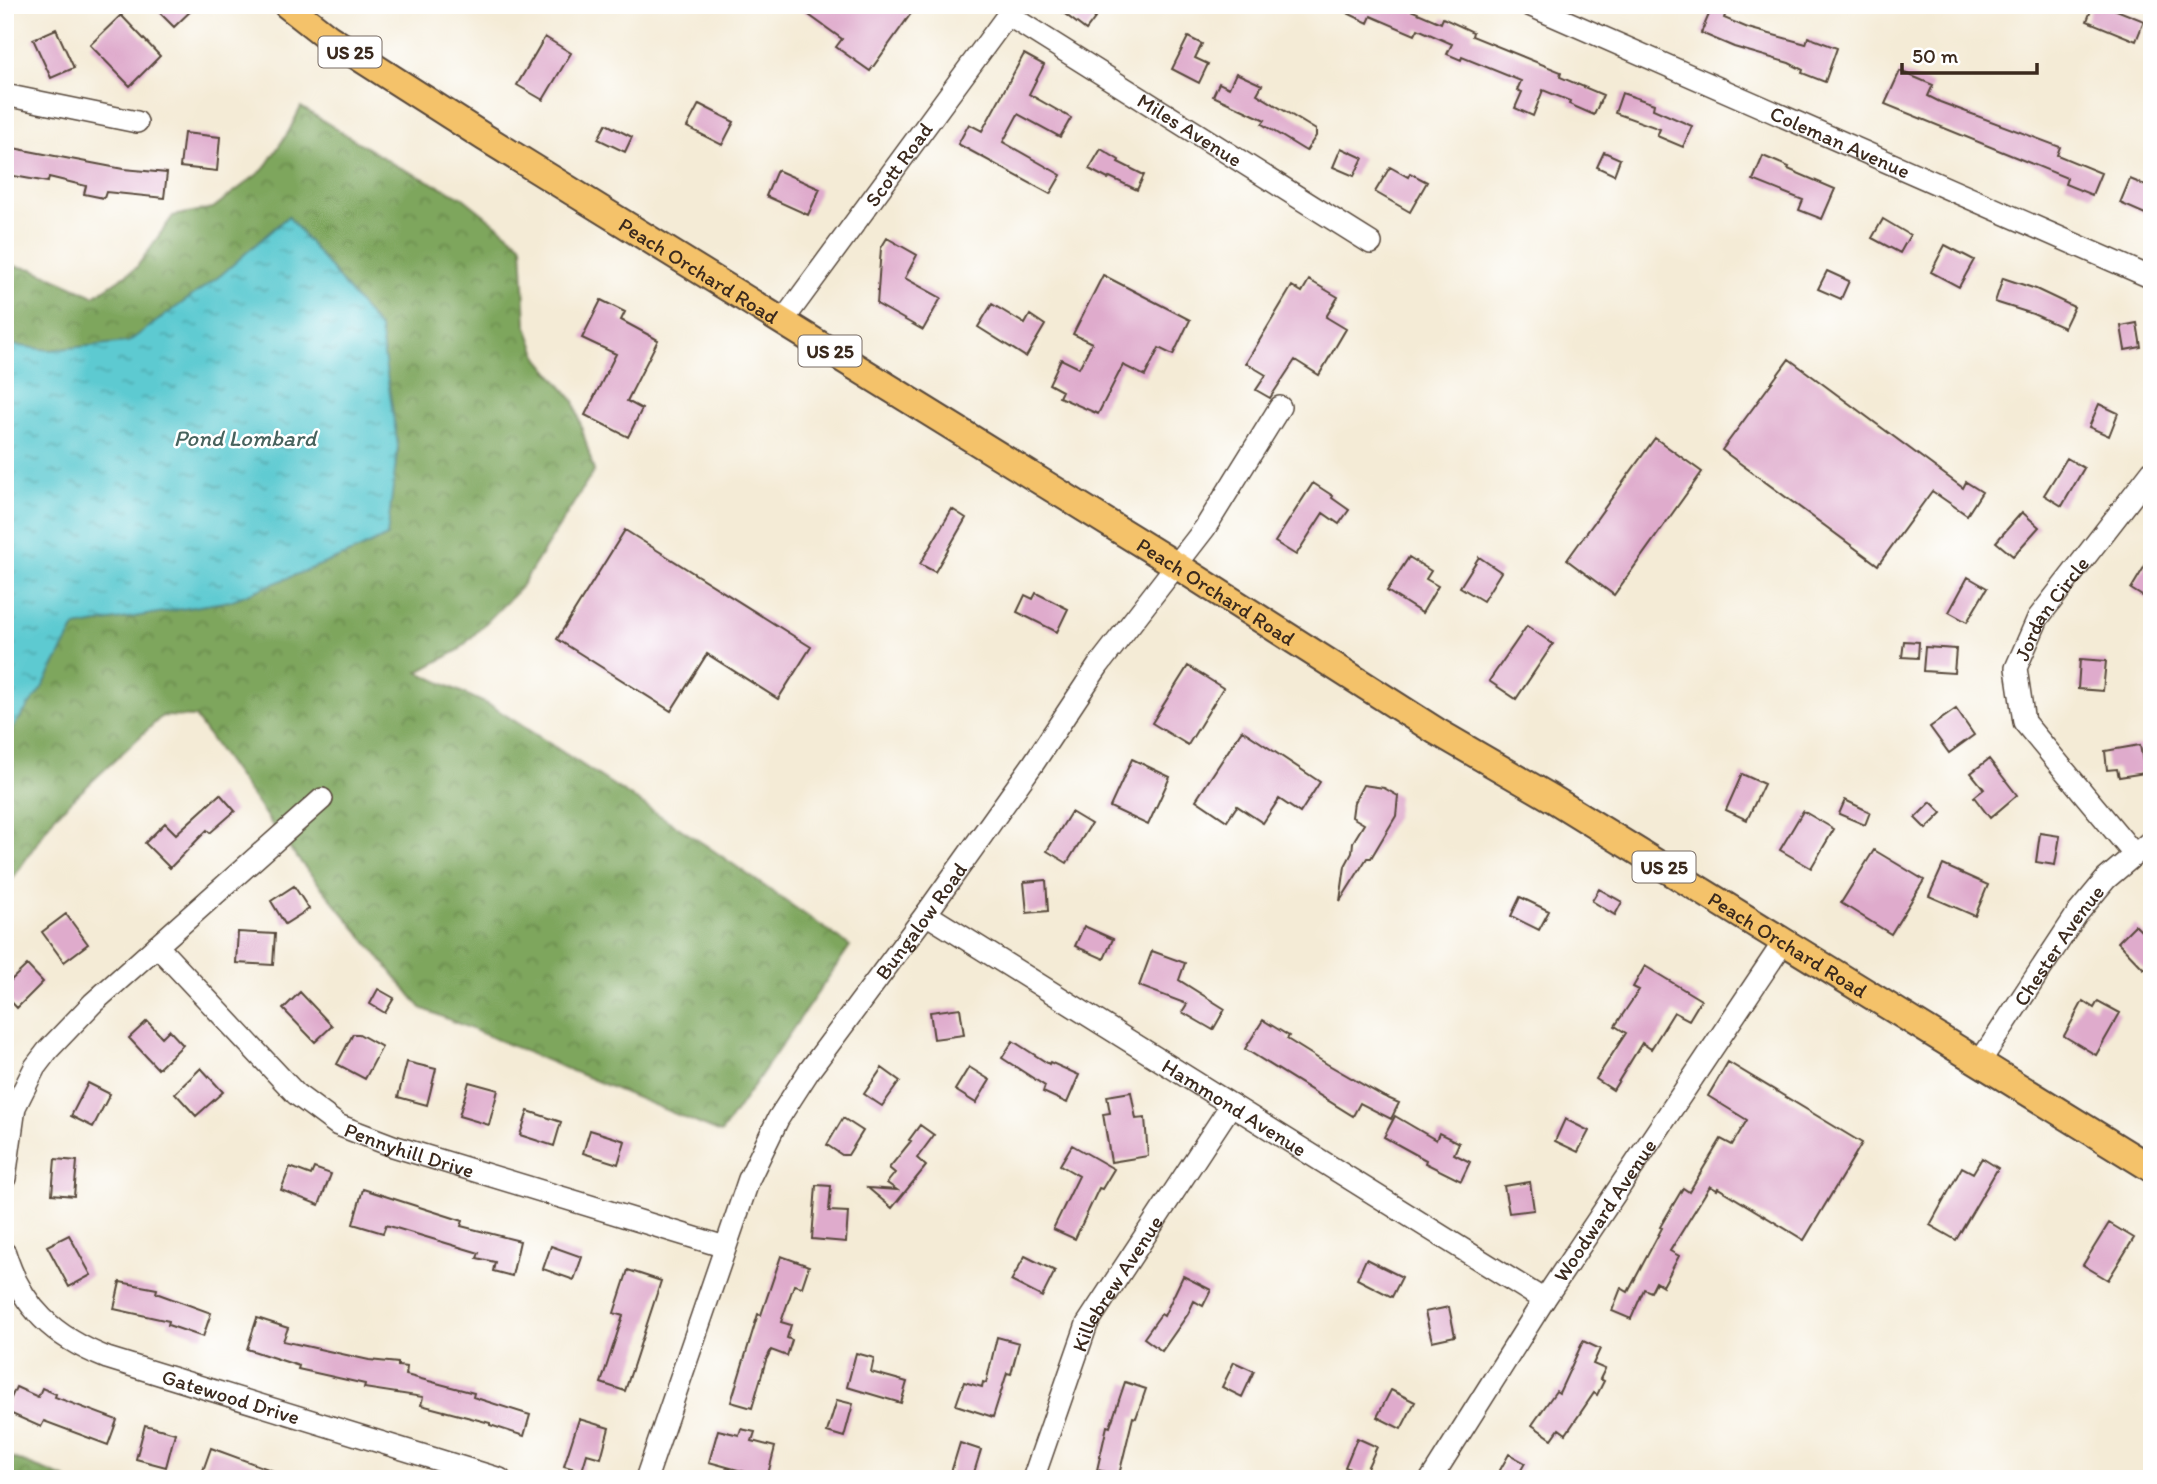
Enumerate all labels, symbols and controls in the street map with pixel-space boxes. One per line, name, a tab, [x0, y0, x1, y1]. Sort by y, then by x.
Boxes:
scale bar	[1902, 32, 2036, 76]
road number: US 25	[318, 36, 382, 68]
text: 50 m	[1912, 43, 1959, 68]
street label: Miles Avenue	[1133, 87, 1247, 172]
street label: Coleman Avenue	[1767, 100, 1914, 183]
street label: Scott Road	[859, 117, 938, 211]
street label: Peach Orchard Road	[615, 211, 783, 329]
road number: US 25	[798, 336, 862, 366]
water label: Pond Lombard	[174, 424, 319, 452]
street label: Peach Orchard Road	[1133, 532, 1300, 650]
street label: Jordan Circle	[2008, 551, 2094, 664]
road number: US 25	[1632, 852, 1696, 882]
street label: Bungalow Road	[869, 857, 971, 984]
street label: Chester Avenue	[2008, 879, 2109, 1011]
street label: Peach Orchard Road	[1704, 886, 1872, 1003]
street label: Hammond Avenue	[1158, 1052, 1312, 1161]
street label: Pennyhill Drive	[341, 1116, 477, 1183]
street label: Woodward Avenue	[1547, 1134, 1661, 1286]
street label: Killebrew Avenue	[1066, 1210, 1168, 1355]
street label: Gatewood Drive	[159, 1363, 303, 1429]

